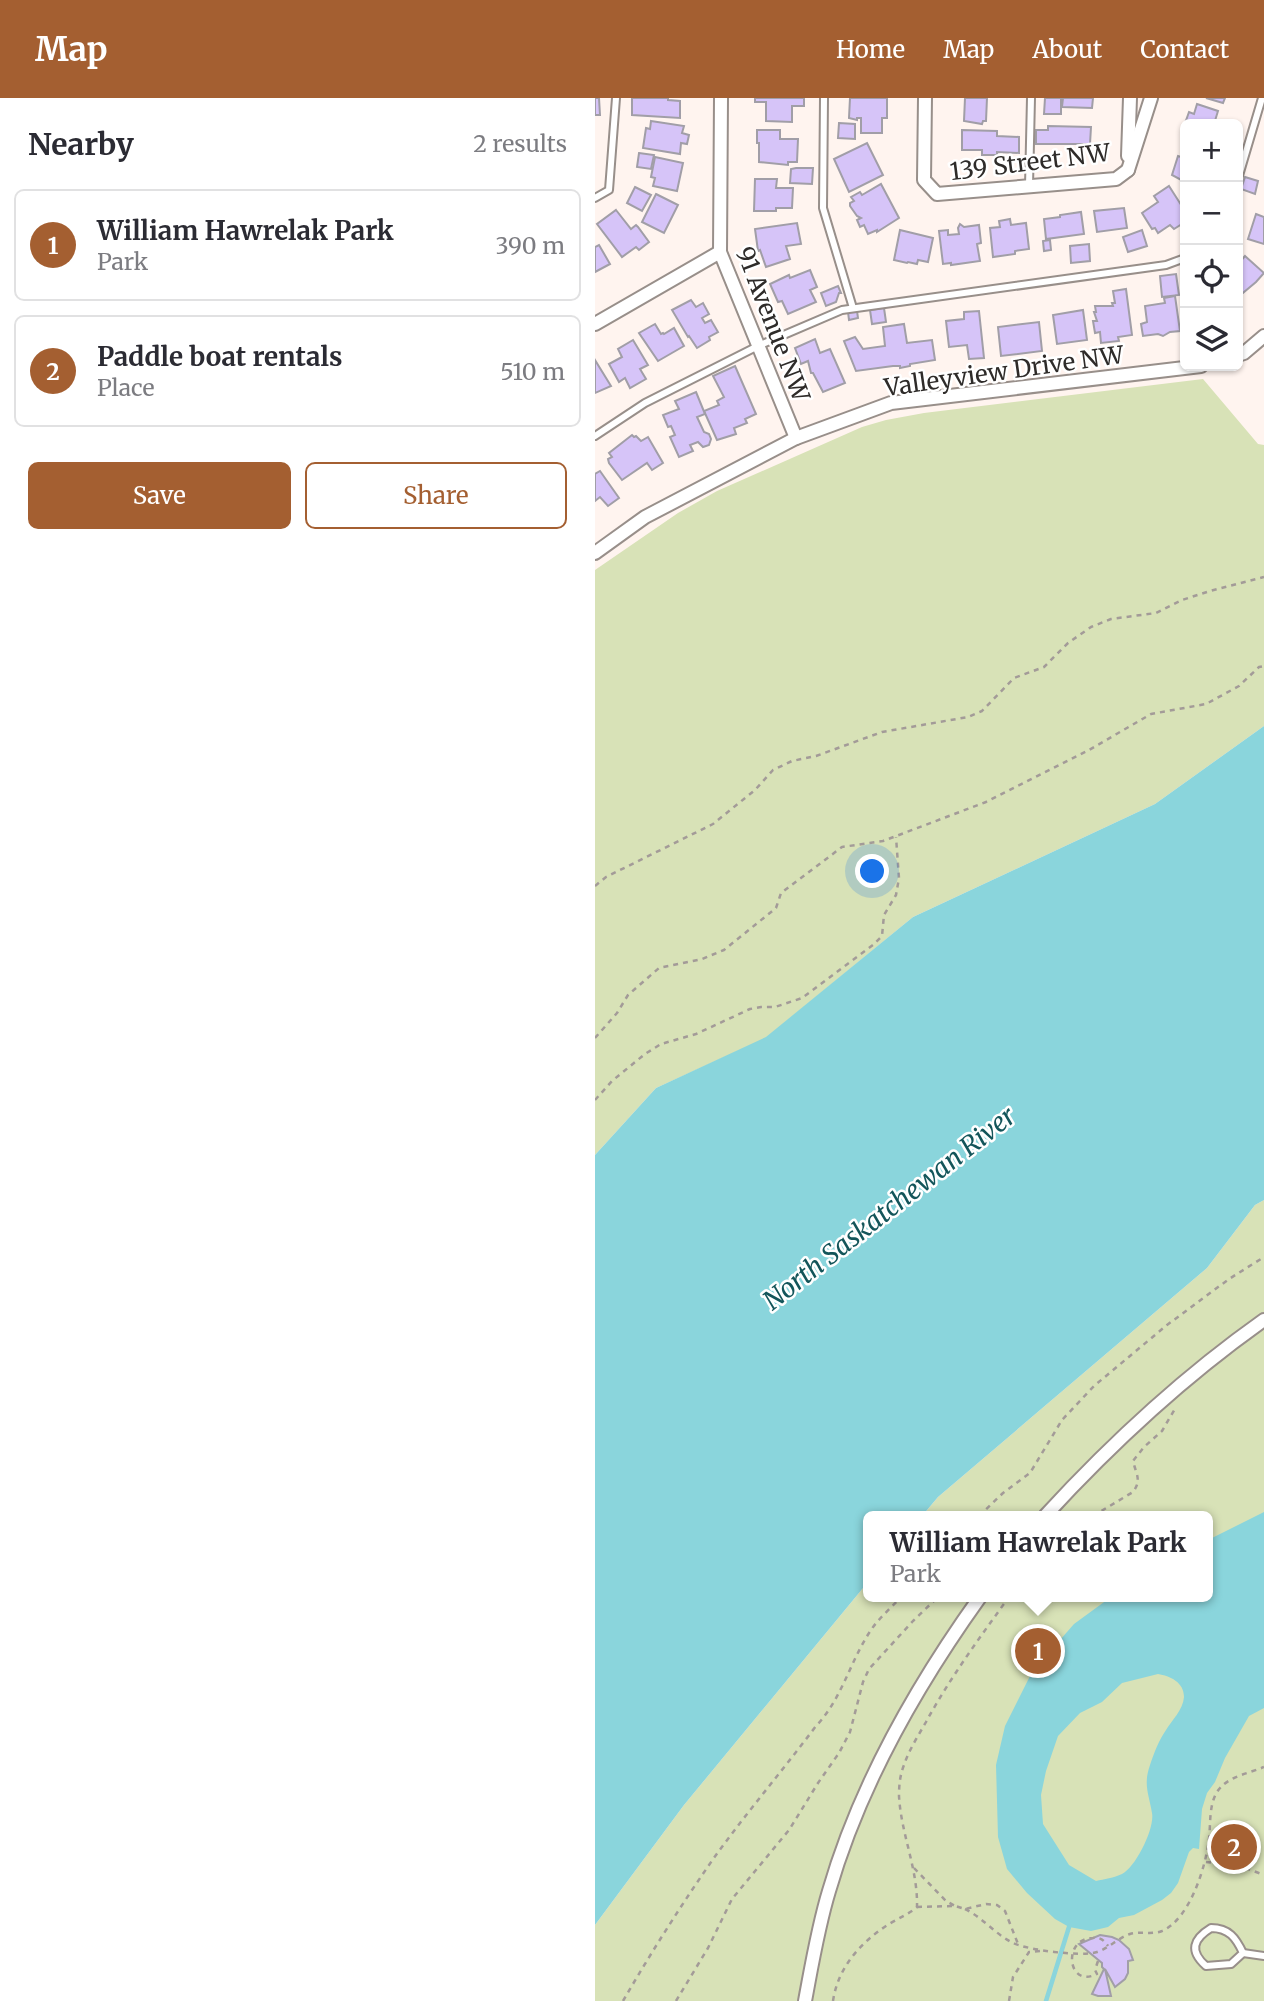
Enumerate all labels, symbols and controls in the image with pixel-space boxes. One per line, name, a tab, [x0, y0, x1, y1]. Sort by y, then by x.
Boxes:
text: Map	[35, 29, 108, 70]
text: Home	[836, 34, 905, 65]
text: Map	[943, 34, 994, 65]
text: About	[1032, 34, 1102, 65]
text: Contact	[1140, 34, 1229, 65]
map controls	[1180, 119, 1243, 371]
button: +	[1180, 119, 1243, 182]
text: Nearby	[28, 125, 134, 163]
text: 2 results	[473, 129, 567, 158]
street label: 139 Street NW	[948, 137, 1113, 187]
button: −	[1180, 182, 1243, 245]
text: William Hawrelak Park	[97, 214, 394, 247]
text: 1	[48, 231, 58, 260]
text: 390 m	[495, 231, 565, 260]
street label: 91 Avenue NW	[729, 242, 817, 407]
button: locate	[1180, 245, 1243, 308]
text: Park	[97, 247, 148, 276]
button: layers	[1180, 308, 1243, 371]
street label: Valleyview Drive NW	[881, 339, 1127, 403]
text: Paddle boat rentals	[97, 340, 342, 373]
text: 2	[46, 357, 60, 386]
text: 510 m	[500, 357, 565, 386]
text: Place	[97, 373, 154, 402]
button: Save	[28, 462, 291, 529]
button: Share	[305, 462, 567, 529]
your location	[855, 854, 889, 888]
water label: North Saskatchewan River	[756, 1099, 1022, 1317]
popup	[863, 1511, 1213, 1602]
text: William Hawrelak Park	[890, 1526, 1186, 1559]
text: Park	[890, 1559, 941, 1588]
pin: 1	[1015, 1625, 1061, 1677]
pin: 2	[1211, 1821, 1257, 1873]

